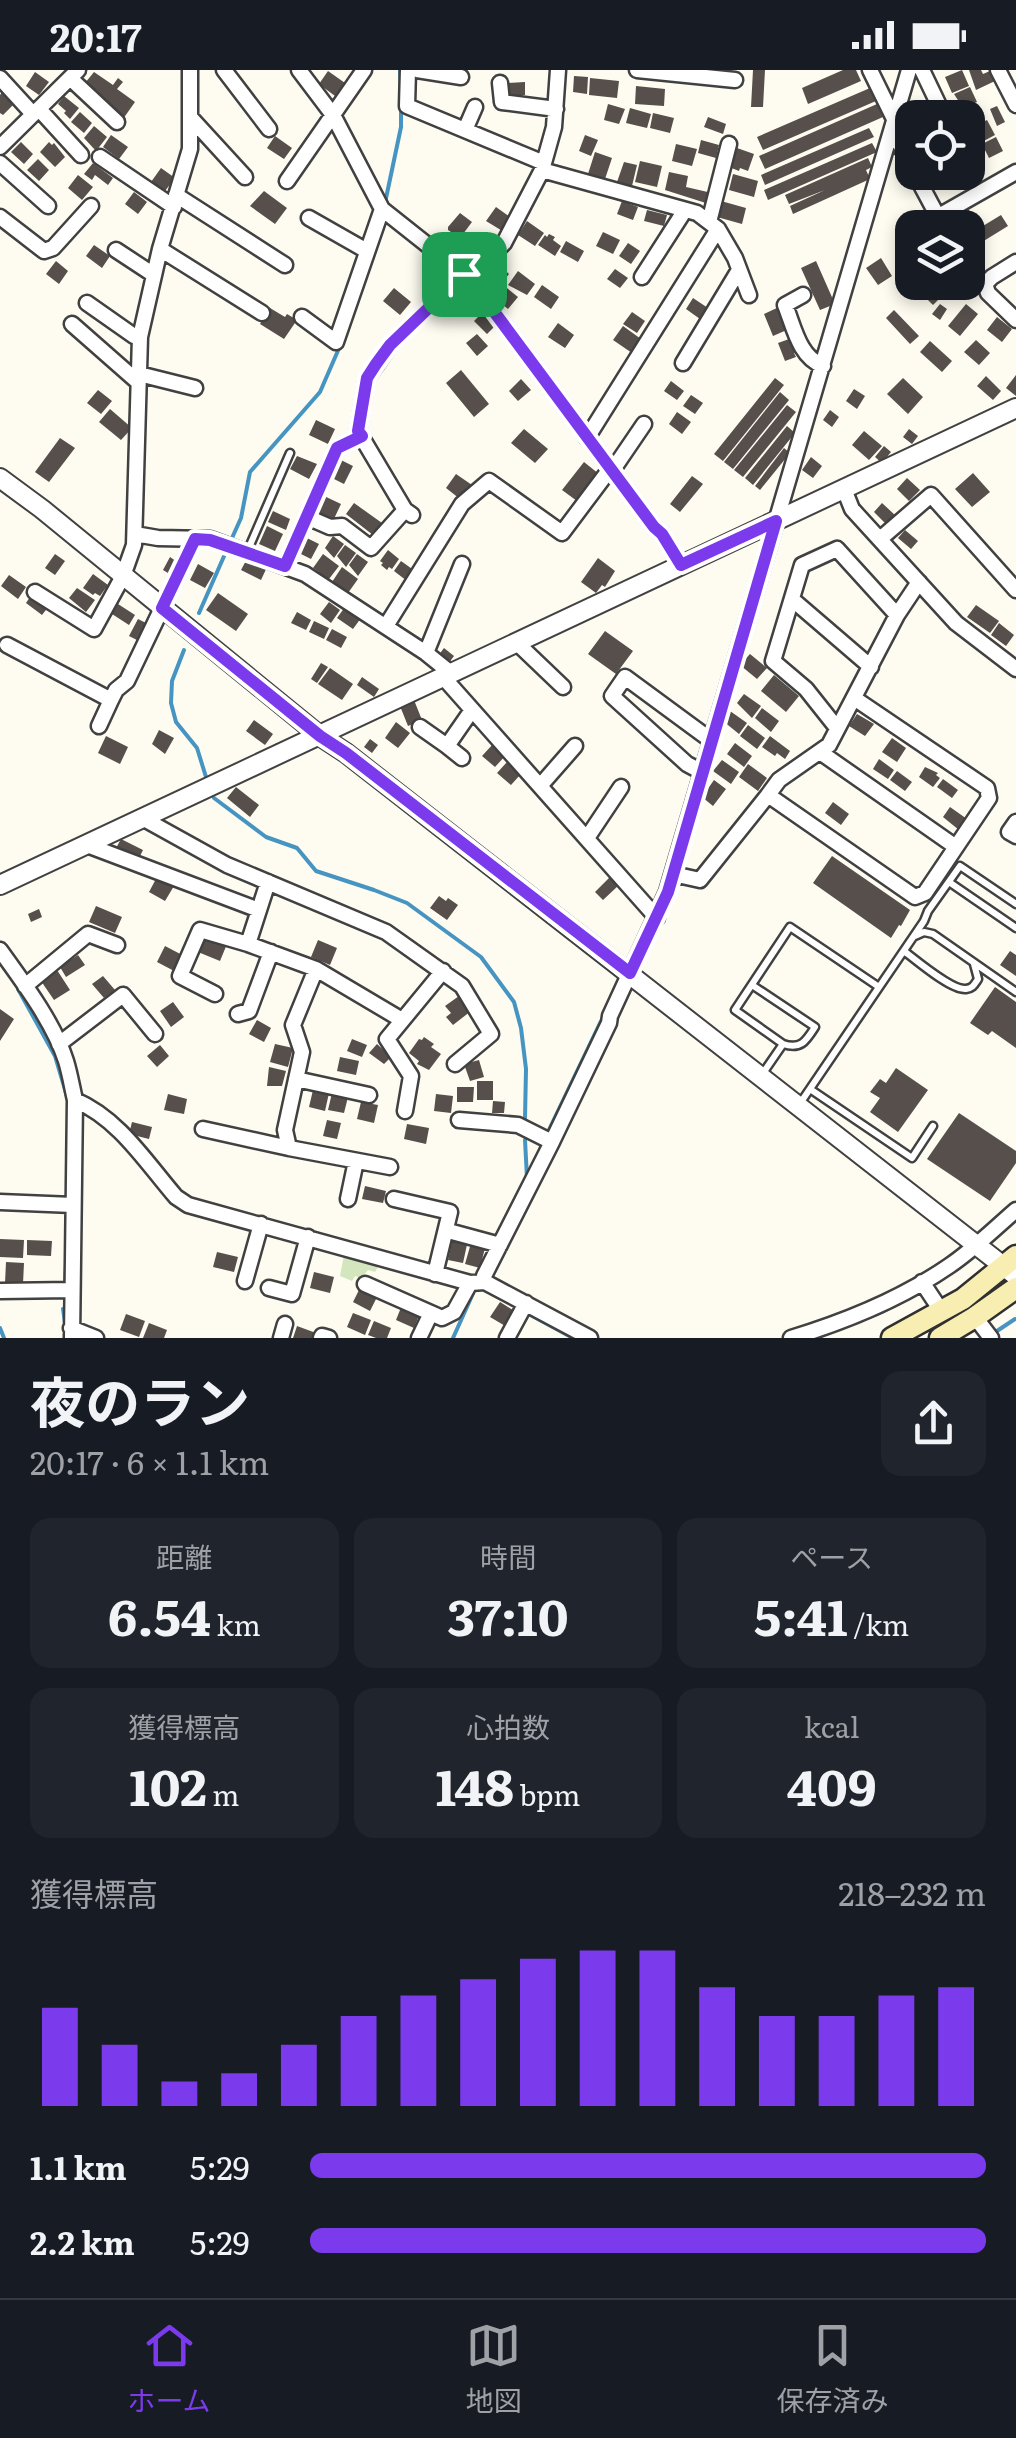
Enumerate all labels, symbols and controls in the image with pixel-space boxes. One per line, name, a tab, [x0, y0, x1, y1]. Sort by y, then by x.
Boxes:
text: 20:17	[50, 7, 142, 64]
map controls	[895, 100, 985, 300]
button: locate	[895, 100, 985, 190]
button: layers	[895, 210, 985, 300]
pin	[422, 232, 507, 317]
icon: arrive	[437, 247, 492, 302]
text: 夜のラン	[30, 1358, 250, 1440]
button: share	[881, 1371, 986, 1476]
text: 20:17 · 6 × 1.1 km	[30, 1437, 269, 1485]
text: 距離	[156, 1535, 212, 1577]
text: 時間	[480, 1535, 536, 1577]
text: ペース	[790, 1535, 873, 1577]
text: 6.54	[108, 1577, 211, 1651]
text: 37:10	[447, 1577, 569, 1651]
text: 5:41	[754, 1577, 848, 1651]
text: km	[211, 1603, 261, 1645]
text: /km	[848, 1603, 909, 1645]
text: 獲得標高	[128, 1705, 240, 1747]
text: 心拍数	[466, 1705, 550, 1747]
text: kcal	[804, 1705, 859, 1747]
text: 102	[129, 1747, 207, 1821]
text: 148	[436, 1747, 514, 1821]
text: 409	[787, 1747, 877, 1821]
text: m	[207, 1773, 240, 1815]
text: bpm	[514, 1773, 580, 1815]
text: 獲得標高	[30, 1868, 158, 1916]
text: 218–232 m	[838, 1868, 986, 1916]
text: 1.1 km	[30, 2142, 127, 2190]
text: 5:29	[190, 2142, 250, 2190]
text: 2.2 km	[30, 2217, 135, 2265]
text: 5:29	[190, 2217, 250, 2265]
tab: ホーム	[127, 2318, 211, 2420]
tab: 地図	[466, 2318, 522, 2420]
tab: 保存済み	[776, 2318, 889, 2420]

